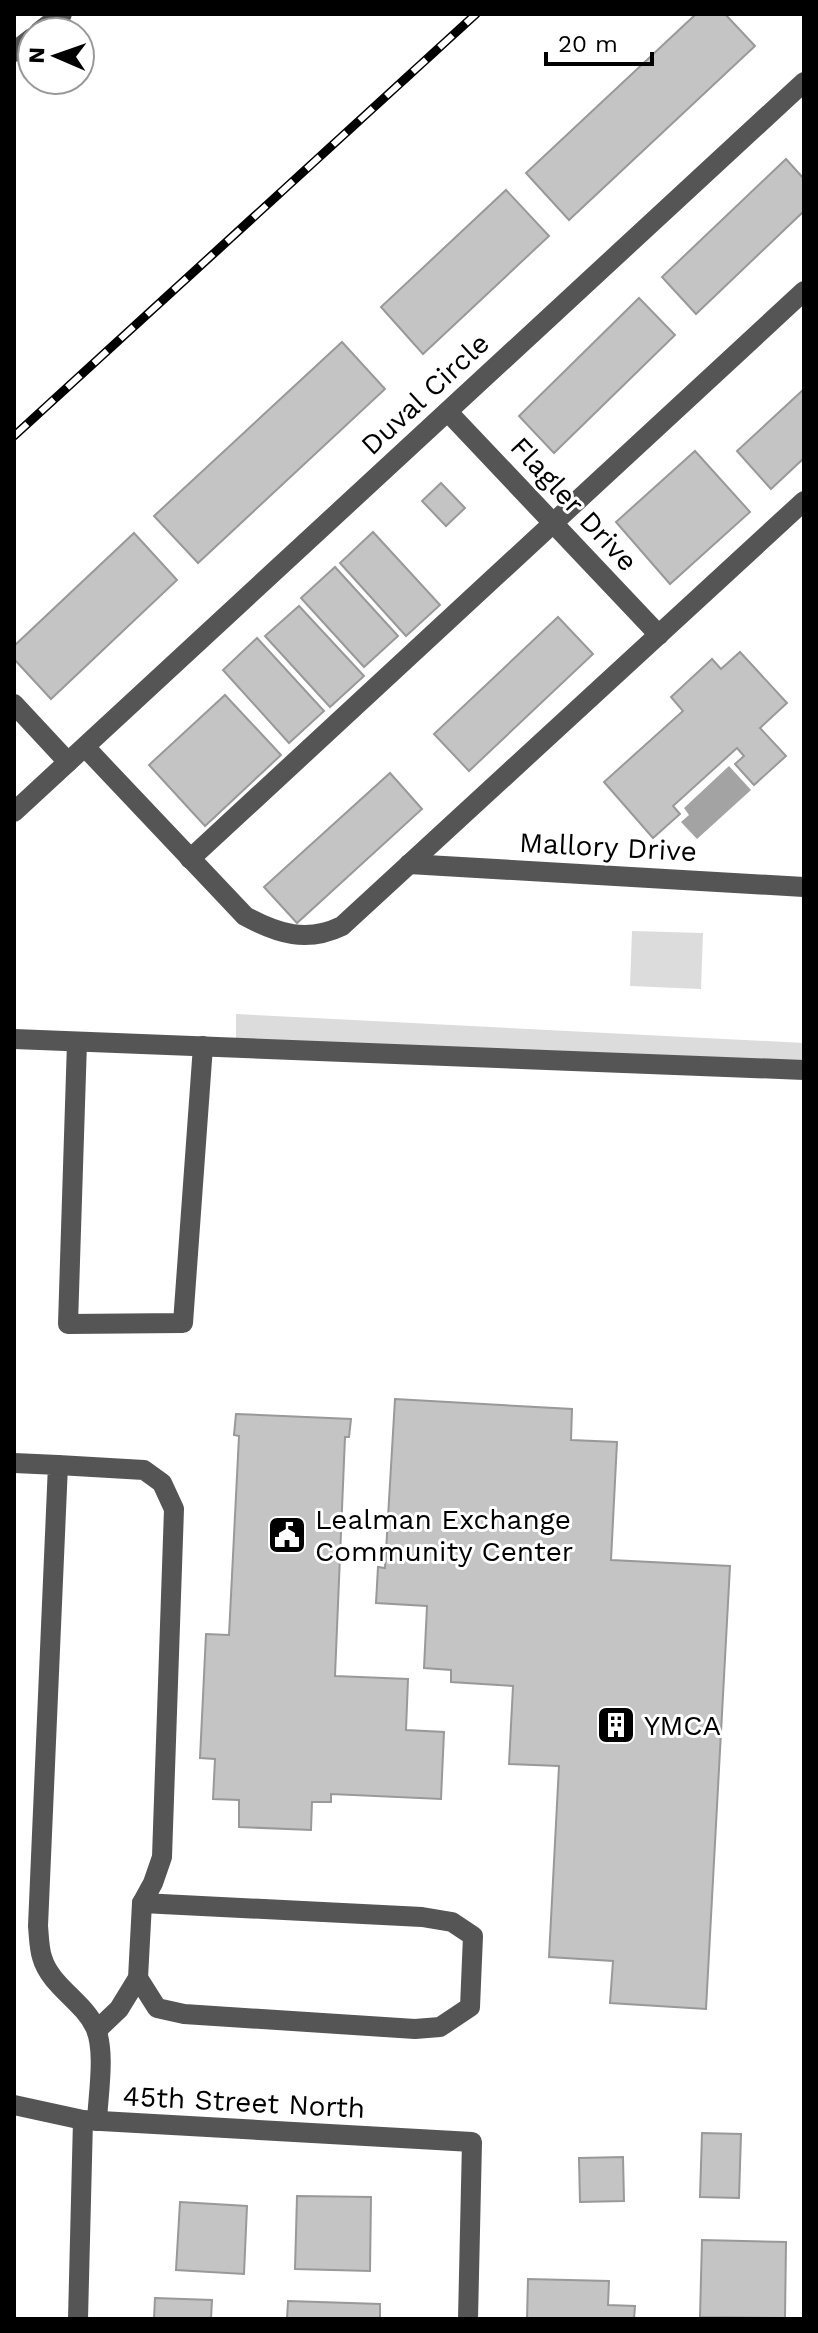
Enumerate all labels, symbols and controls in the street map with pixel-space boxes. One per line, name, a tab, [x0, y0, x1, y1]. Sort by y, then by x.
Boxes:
north arrow	[16, 16, 96, 96]
scale bar	[546, 16, 652, 66]
text: 20 m	[558, 30, 618, 58]
text: N	[24, 47, 49, 64]
street label: Duval Circle	[354, 326, 496, 462]
street label: Flagler Drive	[504, 430, 644, 578]
street label: Mallory Drive	[518, 826, 698, 868]
place label: Lealman Exchange Community Center	[315, 1503, 573, 1568]
public building icon: Lealman Exchange Community Center	[266, 1514, 308, 1556]
building icon: YMCA	[595, 1704, 637, 1746]
place label: YMCA	[644, 1709, 721, 1742]
street label: 45th Street North	[122, 2079, 366, 2125]

